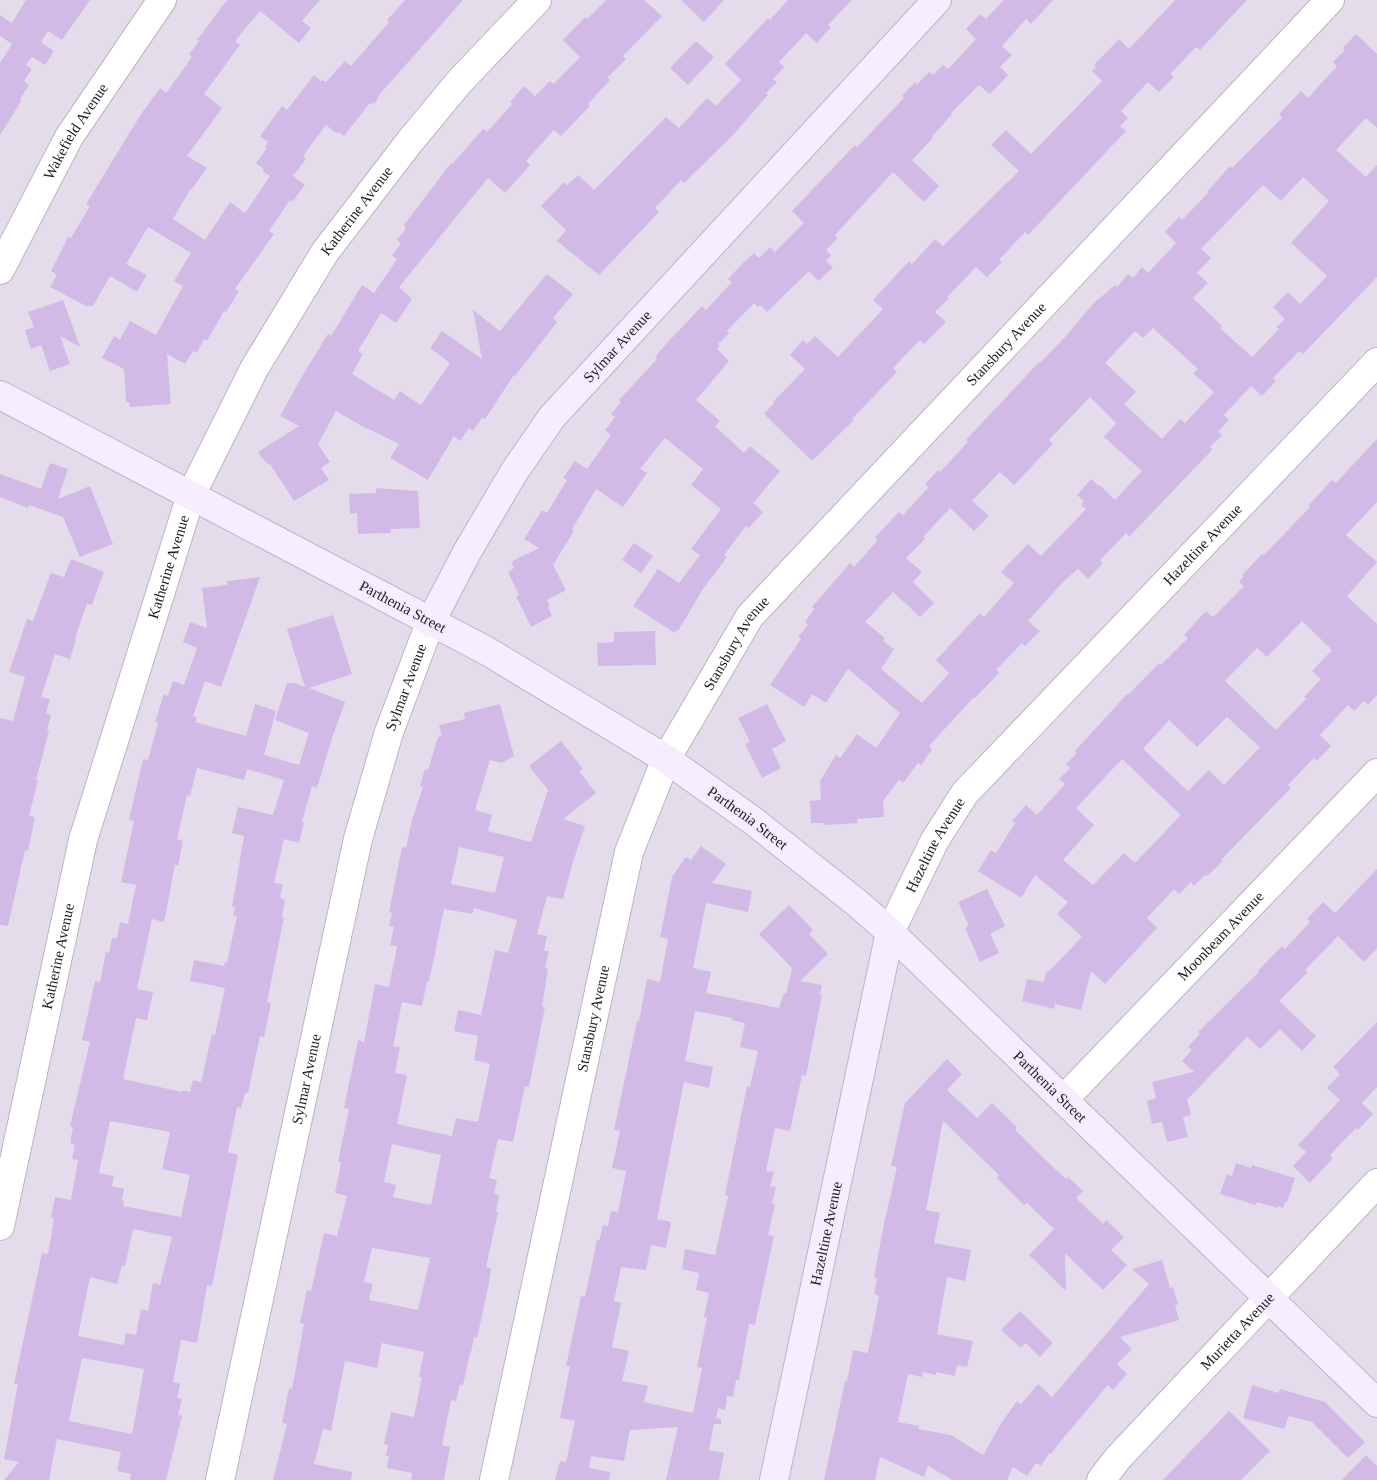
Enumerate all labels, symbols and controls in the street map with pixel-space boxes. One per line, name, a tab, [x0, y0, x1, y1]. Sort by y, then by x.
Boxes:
street label: Wakefield Avenue	[40, 80, 111, 182]
street label: Katherine Avenue	[317, 163, 396, 258]
street label: Stansbury Avenue	[963, 299, 1049, 389]
street label: Sylmar Avenue	[580, 307, 655, 385]
street label: Hazeltine Avenue	[1160, 500, 1245, 588]
street label: Katherine Avenue	[145, 513, 192, 621]
street label: Parthenia Street	[357, 577, 449, 636]
street label: Stansbury Avenue	[700, 593, 772, 693]
street label: Sylmar Avenue	[382, 641, 430, 733]
street label: Parthenia Street	[705, 783, 791, 853]
street label: Hazeltine Avenue	[903, 794, 968, 895]
street label: Moonbeam Avenue	[1174, 888, 1267, 984]
street label: Katherine Avenue	[39, 902, 77, 1011]
street label: Stansbury Avenue	[574, 963, 612, 1073]
street label: Sylmar Avenue	[289, 1032, 324, 1126]
street label: Parthenia Street	[1010, 1048, 1090, 1126]
street label: Hazeltine Avenue	[807, 1180, 845, 1287]
street label: Murietta Avenue	[1197, 1289, 1278, 1373]

